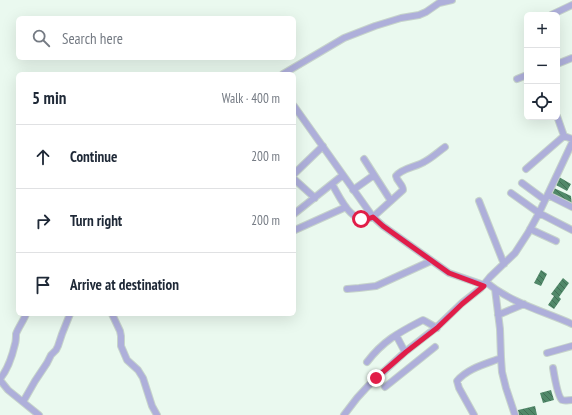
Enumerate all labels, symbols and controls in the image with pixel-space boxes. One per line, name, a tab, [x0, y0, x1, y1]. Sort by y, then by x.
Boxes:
map controls	[524, 12, 560, 120]
button: +	[524, 12, 560, 48]
search box	[16, 16, 296, 60]
icon: search	[30, 27, 52, 49]
text: Search here	[62, 29, 123, 48]
button: −	[524, 48, 560, 84]
button: locate	[524, 84, 560, 120]
text: 5 min	[32, 87, 66, 109]
text: Walk · 400 m	[222, 90, 280, 107]
icon: ahead	[32, 146, 54, 168]
text: Continue	[70, 147, 117, 166]
text: 200 m	[251, 148, 280, 165]
icon: right	[32, 210, 54, 232]
route start	[352, 210, 370, 228]
text: Turn right	[70, 211, 122, 230]
text: 200 m	[251, 212, 280, 229]
icon: arrive	[32, 274, 54, 296]
text: Arrive at destination	[70, 275, 179, 294]
route end	[367, 369, 385, 387]

